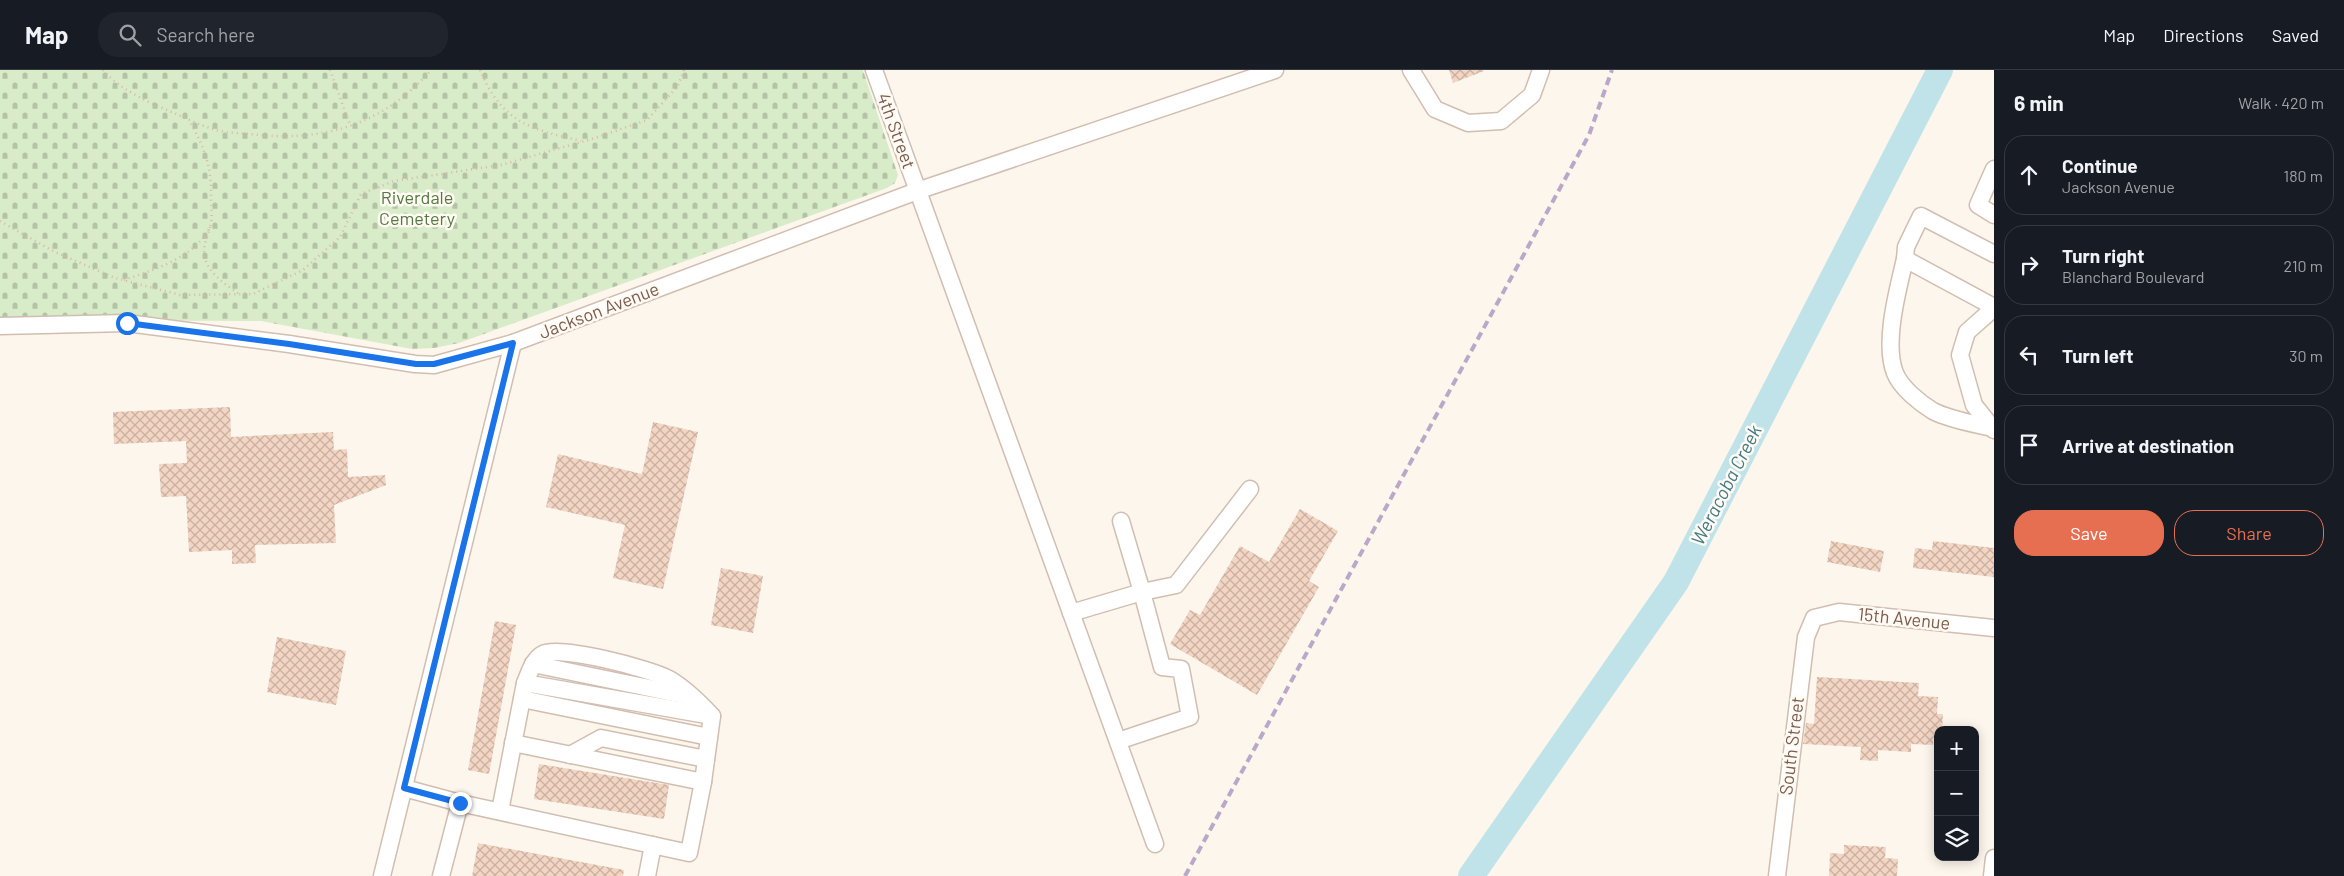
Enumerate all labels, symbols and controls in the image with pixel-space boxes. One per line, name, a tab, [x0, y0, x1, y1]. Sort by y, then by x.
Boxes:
search box	[98, 12, 448, 57]
text: Map	[25, 20, 68, 49]
icon: search	[116, 21, 144, 49]
text: Search here	[156, 23, 255, 46]
text: Map	[2103, 24, 2135, 46]
text: Directions	[2163, 24, 2244, 46]
text: Saved	[2272, 24, 2319, 46]
street label: 4th Street	[873, 90, 921, 172]
text: 6 min	[2014, 90, 2064, 115]
text: Walk · 420 m	[2238, 93, 2324, 112]
text: Continue	[2062, 154, 2138, 177]
icon: ahead	[2015, 161, 2043, 189]
text: 180 m	[2284, 166, 2323, 185]
text: Jackson Avenue	[2062, 177, 2175, 196]
park label: Riverdale Cemetery	[379, 186, 455, 229]
text: Turn right	[2062, 244, 2144, 267]
icon: right	[2015, 251, 2043, 279]
text: 210 m	[2284, 256, 2323, 275]
text: Blanchard Boulevard	[2062, 267, 2205, 286]
street label: Jackson Avenue	[535, 277, 662, 343]
route start	[116, 312, 139, 335]
icon: left	[2015, 341, 2043, 369]
text: Turn left	[2062, 344, 2133, 367]
text: 30 m	[2289, 346, 2323, 365]
water label: Weracoba Creek	[1685, 420, 1766, 549]
icon: arrive	[2015, 431, 2043, 459]
text: Arrive at destination	[2062, 434, 2234, 457]
button: Save	[2014, 510, 2164, 556]
button: Share	[2174, 510, 2324, 556]
street label: 15th Avenue	[1857, 602, 1951, 634]
street label: South Street	[1774, 695, 1808, 796]
map controls	[1934, 726, 1979, 861]
button: +	[1934, 726, 1979, 771]
button: −	[1934, 771, 1979, 816]
route end	[449, 792, 472, 815]
button: layers	[1934, 816, 1979, 861]

